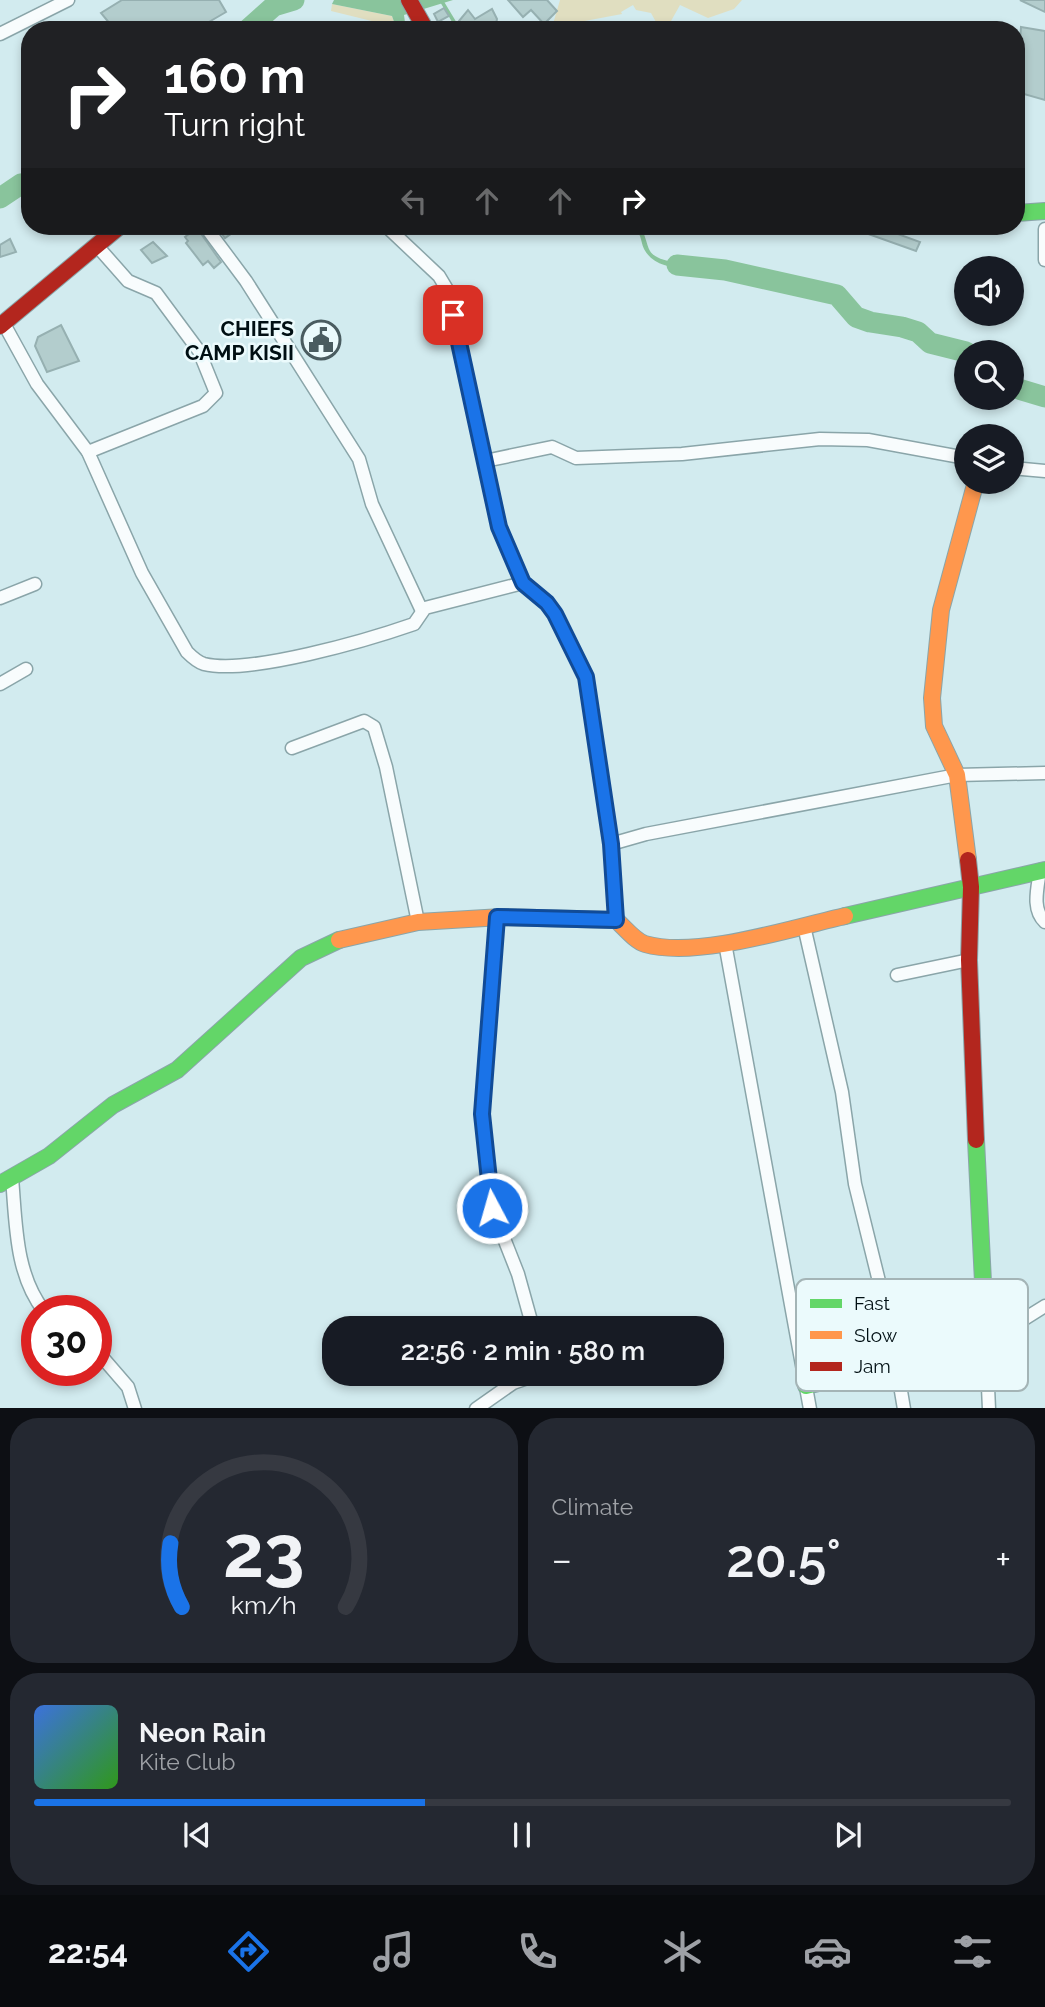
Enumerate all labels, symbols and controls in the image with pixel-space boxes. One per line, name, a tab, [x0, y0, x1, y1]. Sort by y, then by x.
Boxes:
text: 160 m	[164, 47, 305, 104]
icon: right	[49, 49, 140, 140]
text: Turn right	[164, 106, 305, 143]
icon: left	[395, 182, 433, 220]
icon: ahead	[468, 182, 506, 220]
icon: ahead	[541, 182, 579, 220]
icon: right	[614, 182, 652, 220]
map controls	[954, 256, 1024, 494]
button: sound	[954, 256, 1024, 326]
pin	[423, 285, 483, 345]
icon: arrive	[434, 296, 472, 334]
place label: CHIEFS CAMP KISII	[185, 316, 294, 365]
public building icon: CHIEFS CAMP KISII	[300, 319, 342, 361]
button: search	[954, 340, 1024, 410]
button: layers	[954, 424, 1024, 494]
position arrow	[455, 1171, 529, 1245]
legend	[796, 1279, 1028, 1391]
text: Fast	[854, 1292, 890, 1314]
speed limit sign: 30	[21, 1295, 112, 1386]
text: Slow	[854, 1324, 898, 1346]
text: 22:56 · 2 min · 580 m	[401, 1336, 645, 1366]
text: Jam	[854, 1355, 891, 1377]
text: Climate	[552, 1493, 633, 1520]
text: 23	[223, 1509, 305, 1594]
text: 20.5°	[726, 1528, 841, 1589]
text: −	[552, 1537, 572, 1582]
text: +	[995, 1537, 1011, 1582]
text: km/h	[231, 1589, 297, 1619]
text: Neon Rain	[139, 1718, 266, 1748]
text: Kite Club	[139, 1748, 236, 1775]
icon: previous	[178, 1816, 216, 1854]
icon: pause	[503, 1816, 541, 1854]
icon: next	[829, 1816, 867, 1854]
icon: directions	[224, 1927, 273, 1976]
icon: music	[369, 1927, 418, 1976]
icon: phone	[513, 1927, 562, 1976]
icon: climate	[658, 1927, 707, 1976]
icon: car	[803, 1927, 852, 1976]
icon: filters	[948, 1927, 997, 1976]
text: 22:54	[48, 1933, 128, 1970]

